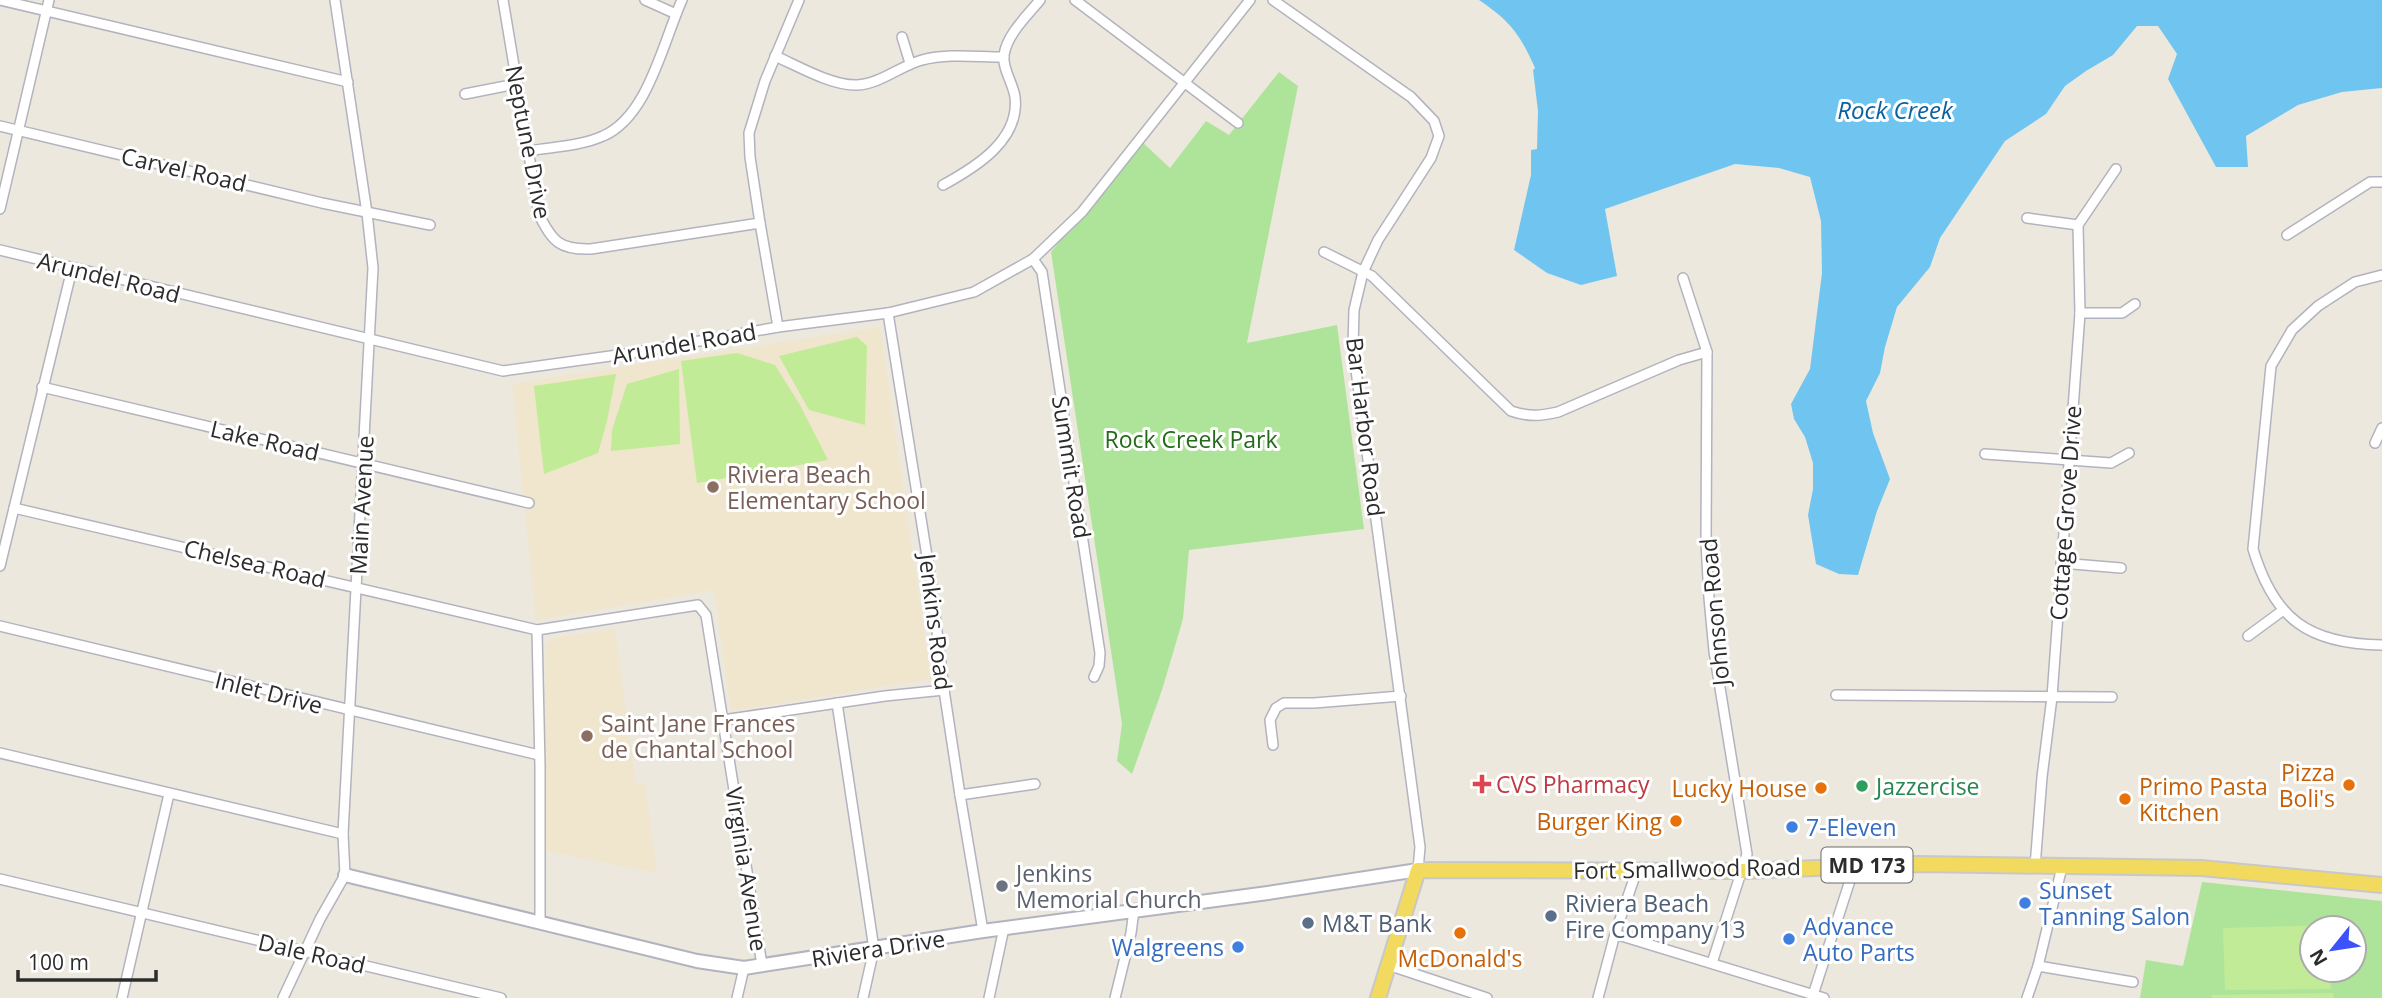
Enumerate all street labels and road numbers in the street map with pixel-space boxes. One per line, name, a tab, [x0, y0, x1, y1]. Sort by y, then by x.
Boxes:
street label: Neptune Drive	[498, 62, 560, 222]
street label: Carvel Road	[118, 139, 250, 199]
street label: Arundel Road	[34, 244, 184, 310]
street label: Arundel Road	[609, 315, 759, 371]
street label: Bar Harbor Road	[1339, 336, 1393, 518]
street label: Summit Road	[1045, 393, 1099, 541]
street label: Cottage Grove Drive	[2042, 404, 2088, 622]
street label: Lake Road	[207, 412, 323, 468]
street label: Main Avenue	[341, 435, 381, 575]
street label: Chelsea Road	[181, 531, 329, 595]
street label: Johnson Road	[1692, 537, 1737, 689]
street label: Jenkins Road	[912, 550, 960, 692]
street label: Inlet Drive	[212, 663, 326, 721]
street label: Virginia Avenue	[718, 785, 776, 953]
road number: MD 173	[1822, 848, 1912, 882]
street label: Fort Smallwood Road	[1573, 850, 1801, 886]
street label: Riviera Drive	[809, 922, 947, 974]
street label: Dale Road	[255, 925, 369, 981]

